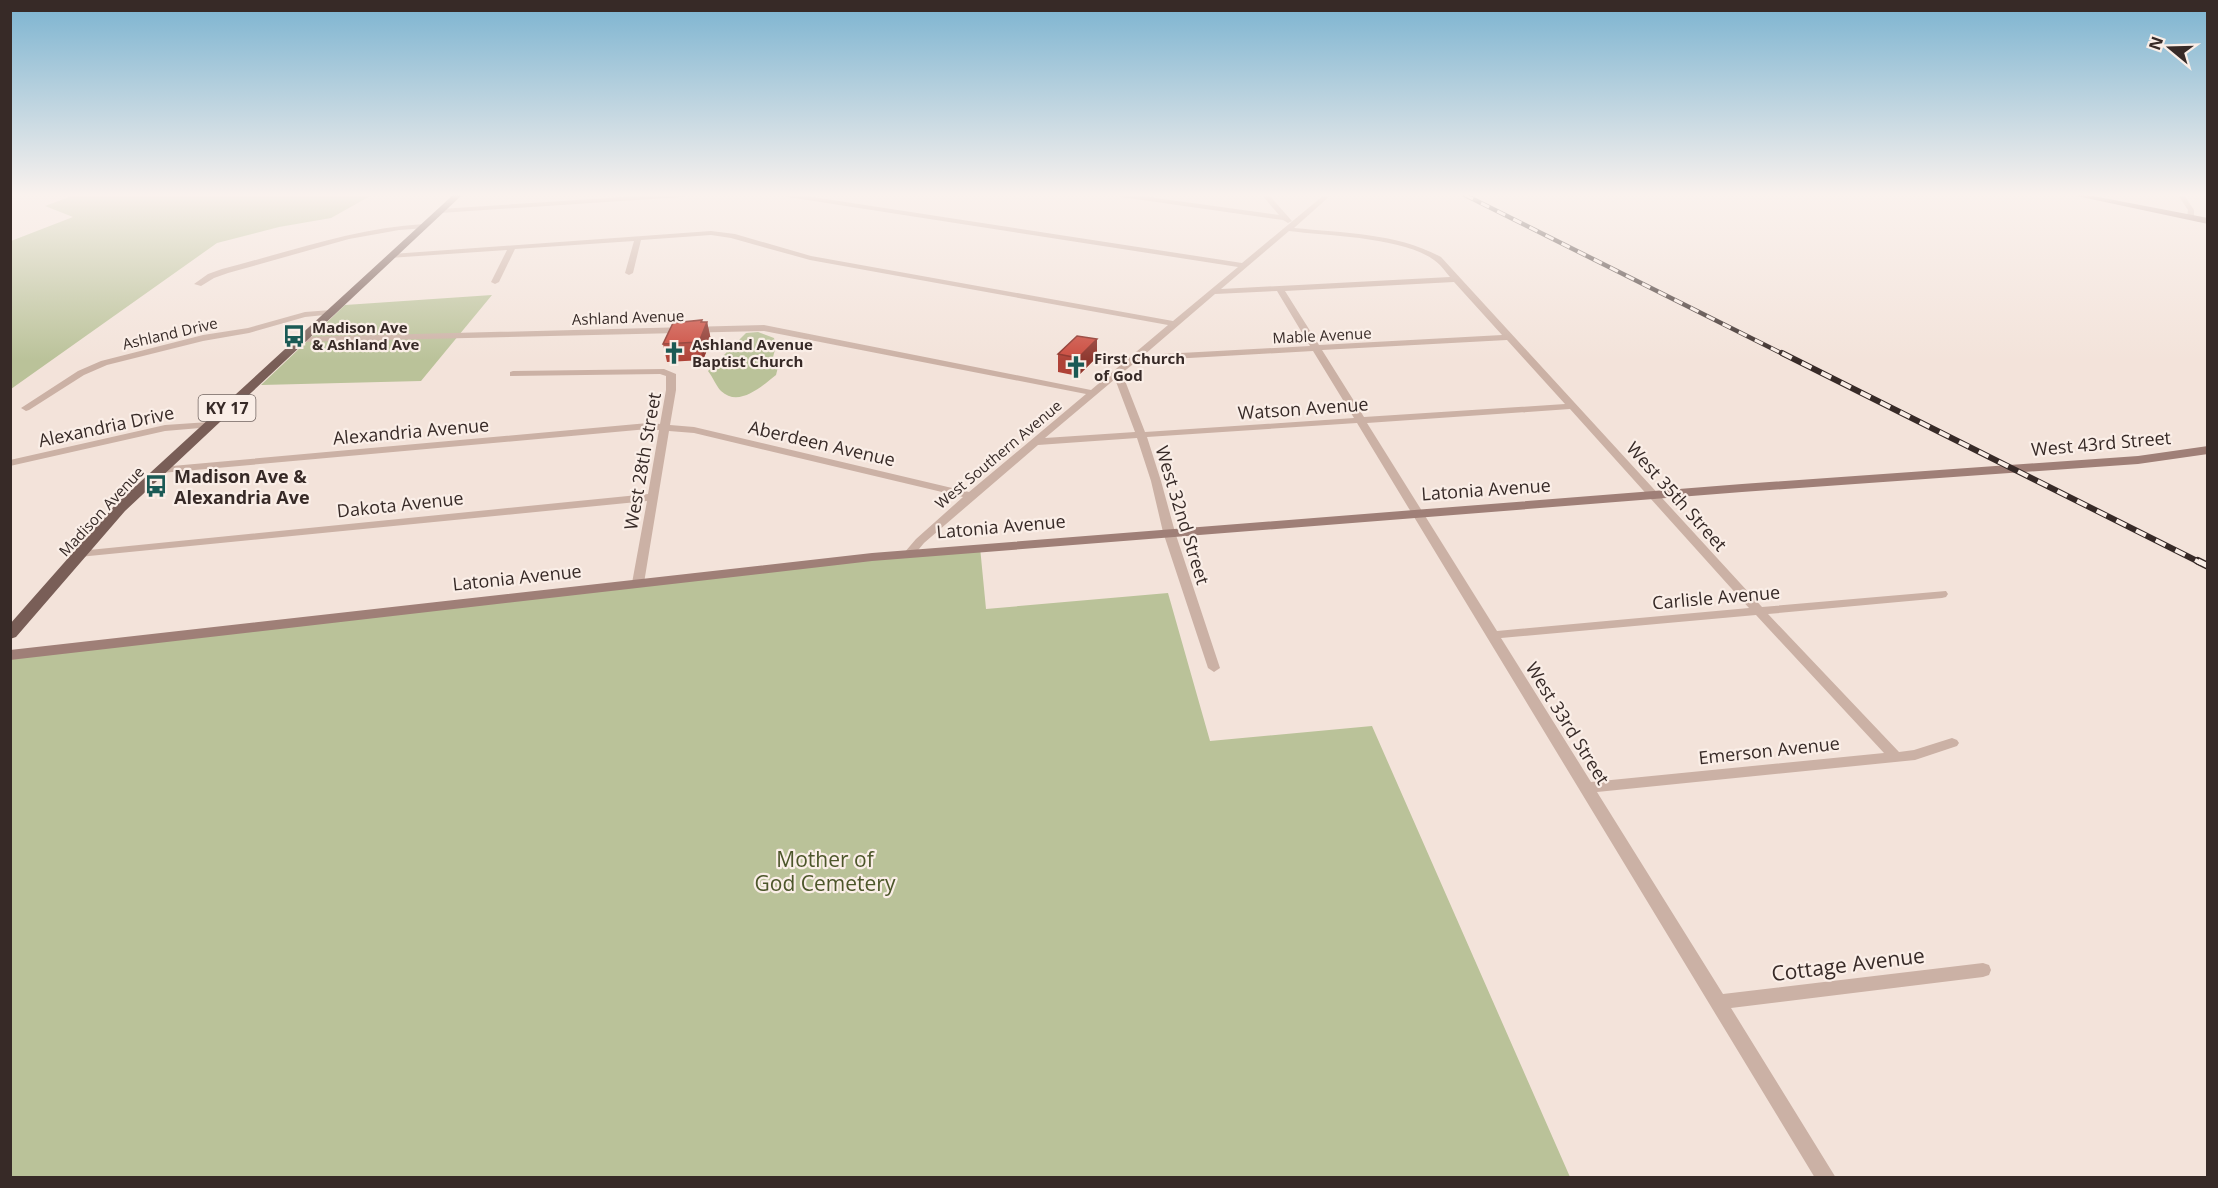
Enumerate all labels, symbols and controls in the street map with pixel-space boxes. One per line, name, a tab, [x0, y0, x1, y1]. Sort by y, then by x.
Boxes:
north arrow	[2140, 18, 2200, 78]
text: N	[2143, 33, 2168, 53]
street label: Ashland Avenue	[571, 305, 685, 329]
street label: Ashland Drive	[121, 312, 219, 354]
place label: Madison Ave & Ashland Ave	[312, 317, 420, 354]
street label: Mable Avenue	[1272, 322, 1372, 348]
bus stop icon: Madison Ave & Ashland Ave	[281, 323, 307, 349]
place label: Ashland Avenue Baptist Church	[692, 334, 813, 371]
church icon: Ashland Avenue Baptist Church	[661, 340, 687, 366]
place label: First Church of God	[1094, 348, 1185, 385]
church icon: First Church of God	[1063, 354, 1089, 380]
street label: West 28th Street	[618, 390, 666, 532]
street label: Watson Avenue	[1237, 391, 1369, 425]
road number: KY 17	[198, 395, 256, 421]
street label: West Southern Avenue	[930, 395, 1066, 513]
street label: Alexandria Drive	[36, 400, 176, 452]
street label: Alexandria Avenue	[332, 412, 490, 450]
street label: Aberdeen Avenue	[746, 414, 898, 472]
street label: West 43rd Street	[2030, 425, 2172, 461]
street label: West 35th Street	[1621, 436, 1733, 556]
street label: West 32nd Street	[1150, 443, 1216, 587]
street label: Madison Avenue	[54, 462, 148, 560]
place label: Madison Ave & Alexandria Ave	[174, 464, 310, 509]
bus stop icon: Madison Ave & Alexandria Ave	[143, 473, 169, 499]
street label: Latonia Avenue	[1421, 473, 1551, 505]
street label: Dakota Avenue	[336, 485, 464, 523]
street label: Latonia Avenue	[935, 508, 1067, 544]
street label: Latonia Avenue	[451, 558, 583, 596]
street label: Carlisle Avenue	[1651, 579, 1781, 615]
street label: West 33rd Street	[1521, 657, 1615, 789]
street label: Emerson Avenue	[1697, 731, 1841, 769]
park label: Mother of God Cemetery	[755, 845, 896, 897]
street label: Cottage Avenue	[1770, 941, 1926, 987]

